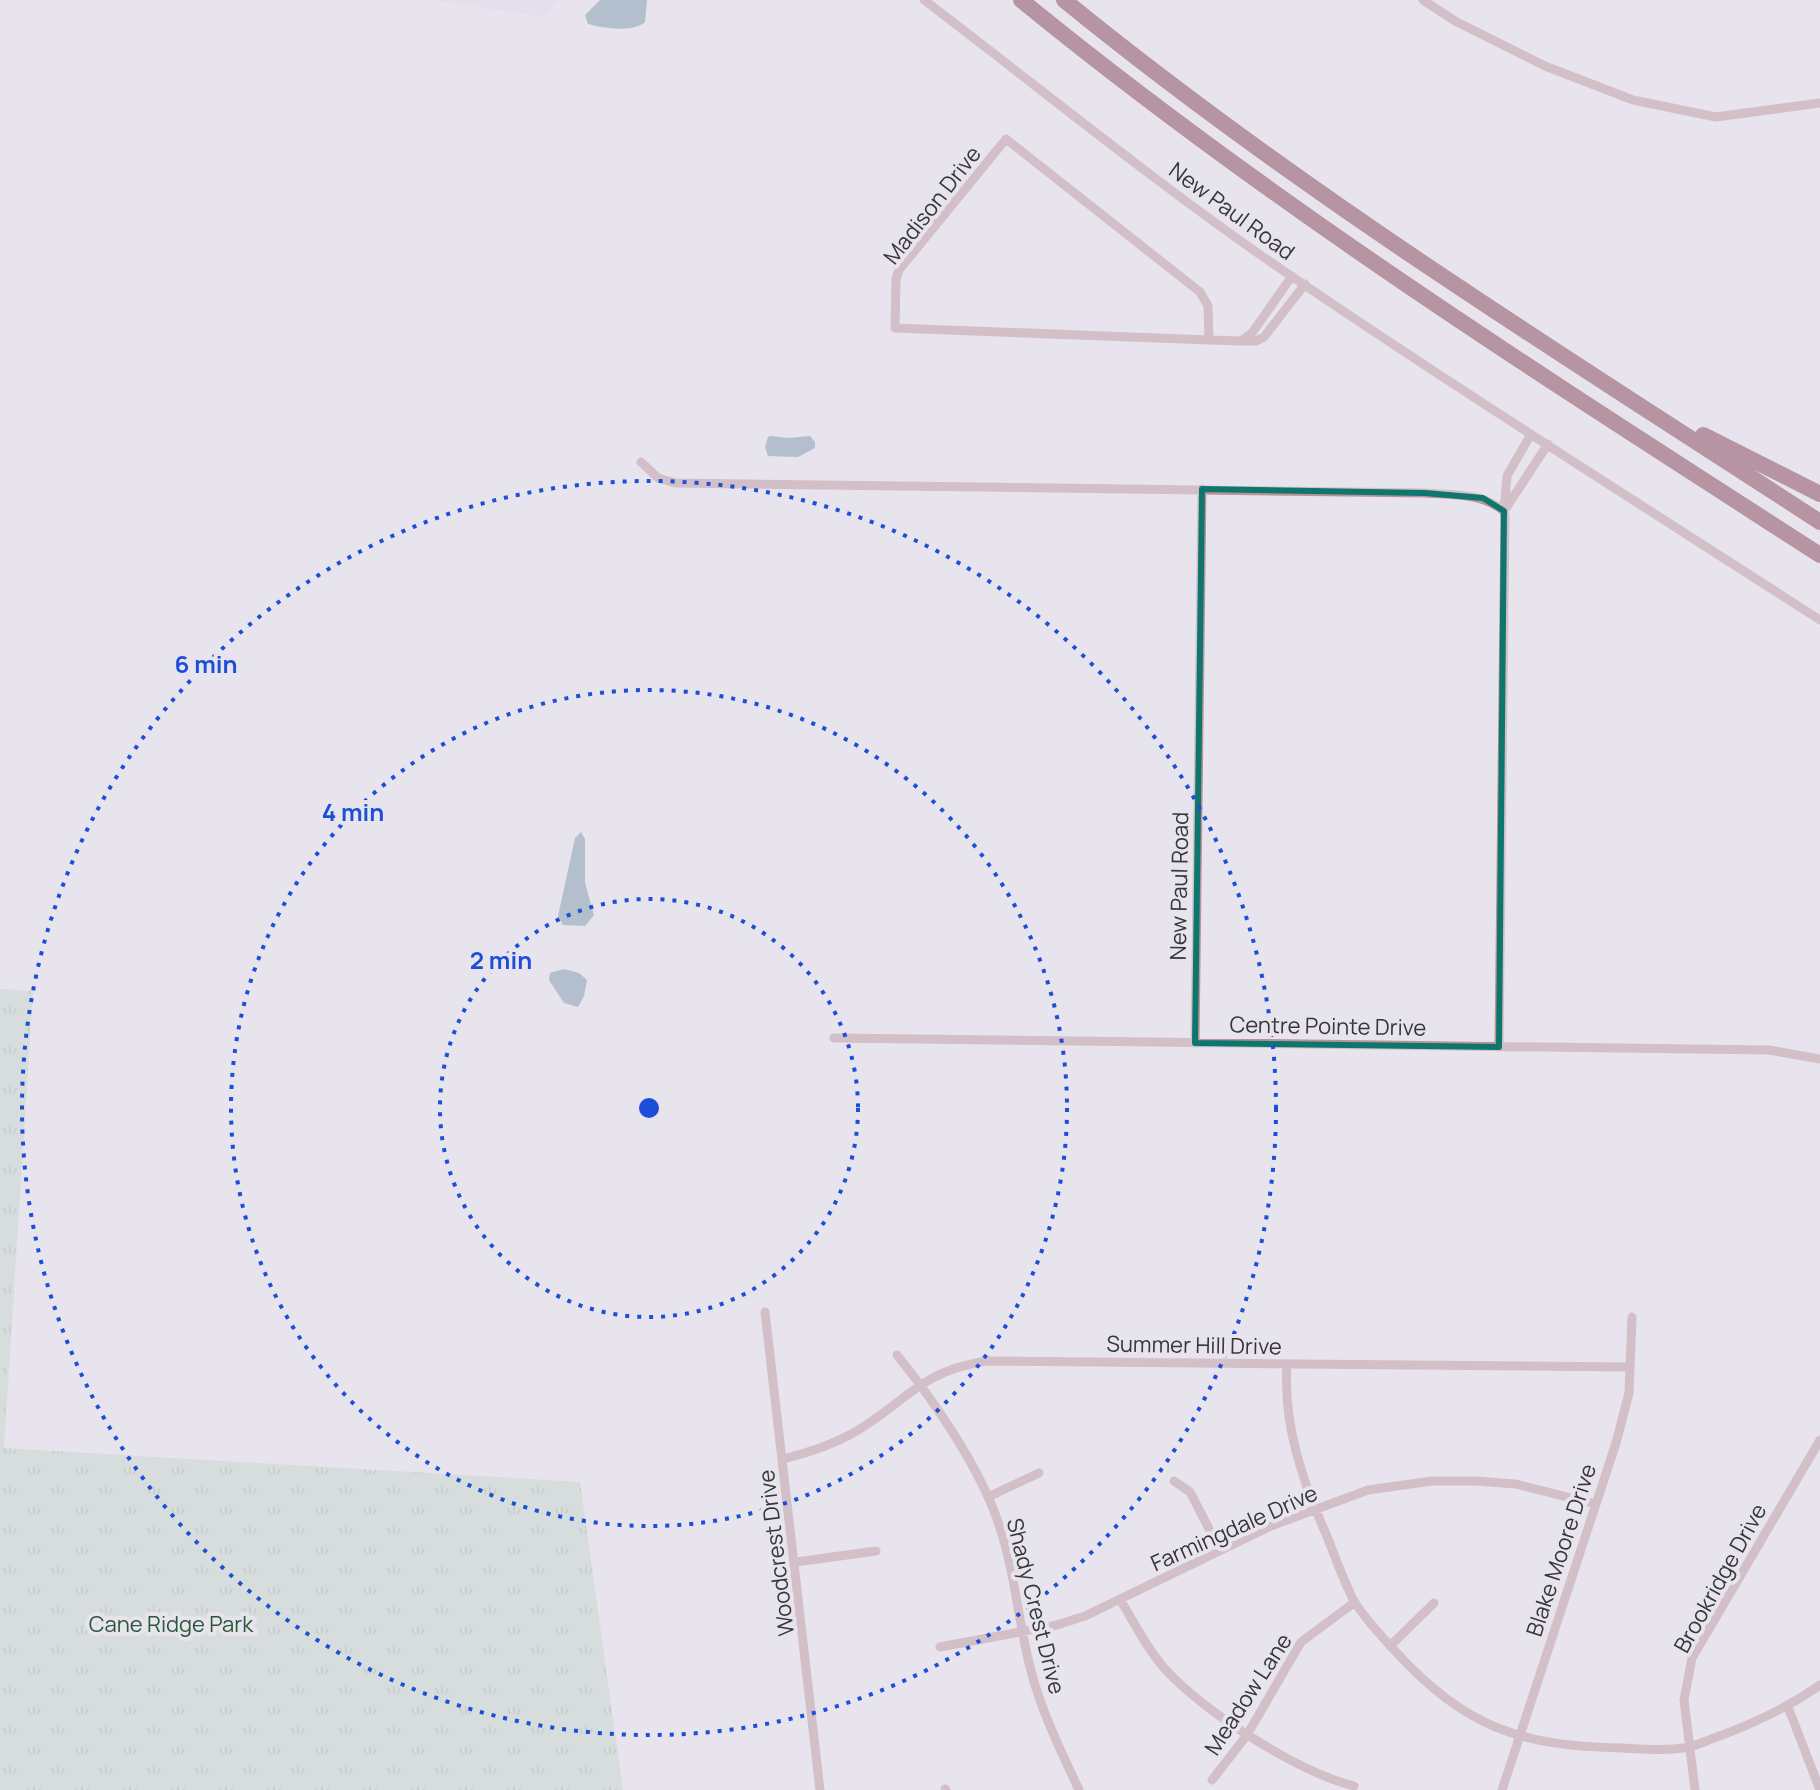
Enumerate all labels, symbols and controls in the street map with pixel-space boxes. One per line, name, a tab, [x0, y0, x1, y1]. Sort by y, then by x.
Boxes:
street label: Madison Drive	[876, 140, 988, 270]
street label: New Paul Road	[1163, 155, 1301, 267]
text: 6 min	[174, 647, 238, 680]
text: 4 min	[322, 795, 384, 828]
street label: New Paul Road	[1163, 811, 1195, 961]
text: 2 min	[470, 943, 532, 976]
street label: Centre Pointe Drive	[1229, 1009, 1427, 1043]
centre of rings	[635, 1094, 663, 1122]
street label: Summer Hill Drive	[1106, 1328, 1282, 1362]
street label: Blake Moore Drive	[1519, 1460, 1603, 1640]
street label: Woodcrest Drive	[751, 1468, 801, 1638]
street label: Farmingdale Drive	[1146, 1478, 1322, 1578]
street label: Brookridge Drive	[1667, 1498, 1773, 1658]
street label: Shady Crest Drive	[1000, 1515, 1072, 1697]
park label: Cane Ridge Park	[89, 1609, 254, 1639]
street label: Meadow Lane	[1197, 1627, 1299, 1761]

